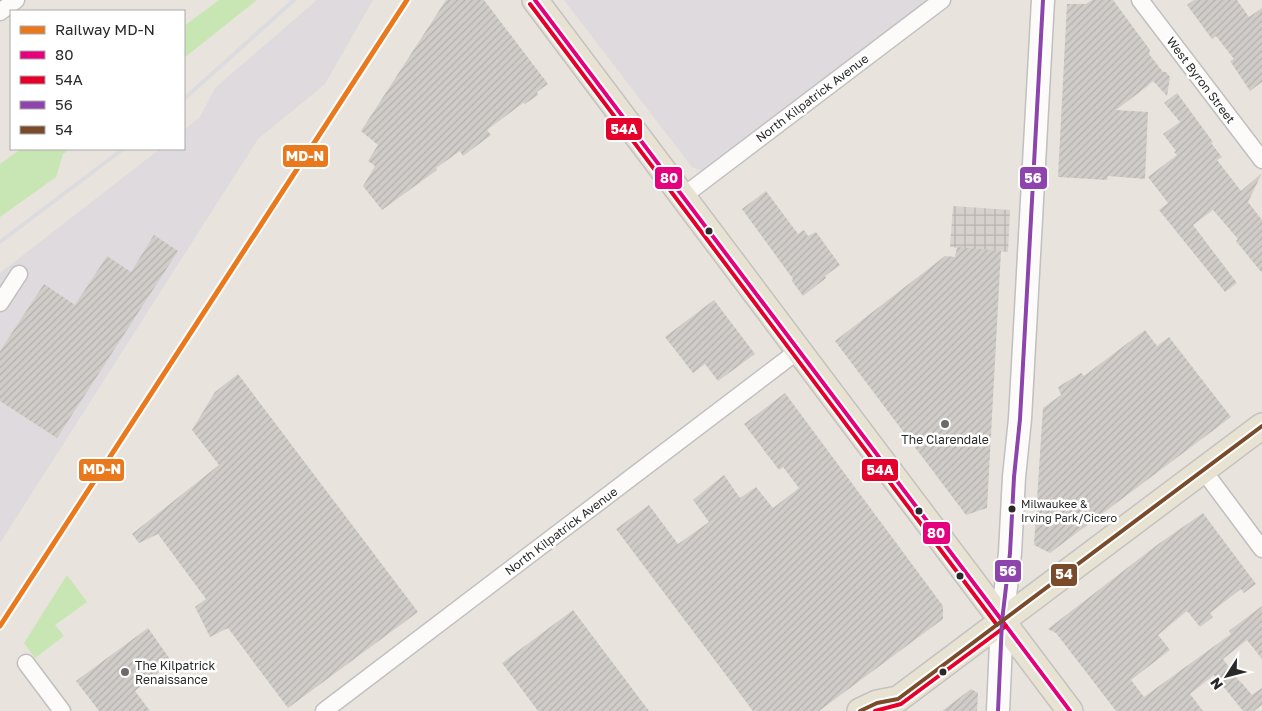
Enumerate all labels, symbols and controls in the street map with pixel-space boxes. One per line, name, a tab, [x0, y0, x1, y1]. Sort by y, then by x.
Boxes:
legend	[10, 10, 185, 150]
text: Railway MD-N	[55, 20, 155, 38]
street label: West Byron Street	[1164, 34, 1239, 126]
text: 80	[55, 45, 73, 63]
street label: North Kilpatrick Avenue	[753, 51, 871, 145]
text: 54A	[55, 70, 83, 88]
text: 56	[55, 95, 73, 113]
line badge: 54A	[605, 117, 643, 141]
text: 54	[55, 120, 73, 138]
text: 54A	[610, 120, 638, 137]
line badge: MD-N	[282, 144, 329, 168]
text: MD-N	[286, 147, 324, 164]
line badge: 80	[654, 166, 683, 190]
line badge: 56	[1019, 166, 1048, 190]
text: 80	[660, 169, 678, 186]
text: 56	[1024, 169, 1042, 186]
unlabelled marker	[704, 226, 714, 236]
marker: The Clarendale	[939, 418, 951, 430]
place label: The Clarendale	[901, 432, 989, 447]
line badge: MD-N	[78, 458, 125, 482]
line badge: 54A	[861, 458, 899, 482]
text: MD-N	[83, 460, 121, 477]
text: 54A	[866, 461, 894, 478]
street label: North Kilpatrick Avenue	[502, 484, 620, 578]
place label: Milwaukee & Irving Park/Cicero	[1021, 497, 1118, 524]
marker: Milwaukee & Irving Park/Cicero	[1007, 504, 1017, 514]
unlabelled marker	[914, 506, 924, 516]
line badge: 80	[922, 521, 951, 545]
text: 80	[927, 524, 945, 541]
line badge: 56	[994, 559, 1022, 583]
text: 56	[999, 562, 1017, 579]
line badge: 54	[1050, 563, 1078, 587]
text: 54	[1055, 565, 1073, 582]
unlabelled marker	[955, 571, 965, 581]
north arrow	[1202, 651, 1252, 701]
place label: The Kilpatrick Renaissance	[135, 658, 215, 687]
marker: The Kilpatrick Renaissance	[119, 666, 131, 678]
unlabelled marker	[938, 667, 948, 677]
text: N	[1206, 675, 1226, 693]

